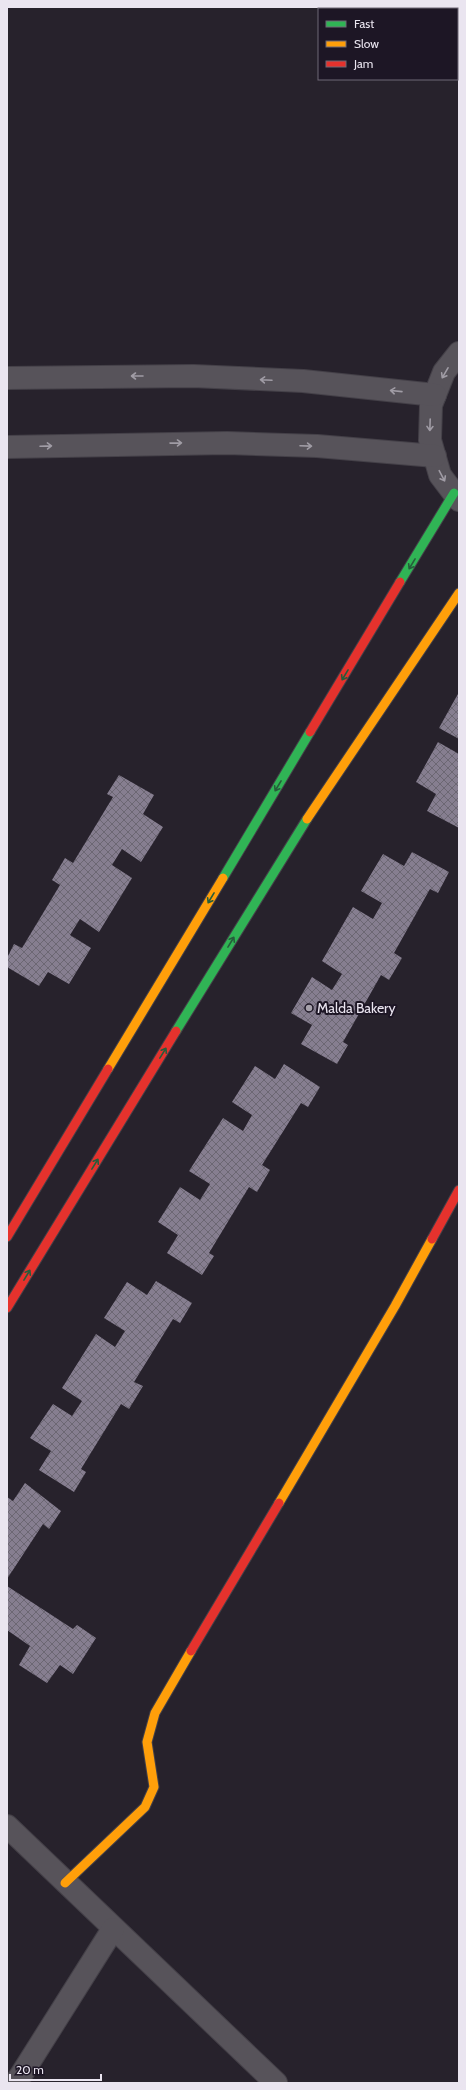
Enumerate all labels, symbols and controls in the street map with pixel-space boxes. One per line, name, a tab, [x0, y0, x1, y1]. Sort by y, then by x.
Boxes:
legend	[318, 8, 458, 80]
text: Fast	[354, 16, 374, 31]
text: Slow	[354, 36, 379, 51]
text: Jam	[353, 56, 373, 71]
one-way arrow	[440, 367, 448, 379]
one-way arrow	[131, 372, 144, 380]
one-way arrow	[260, 376, 273, 383]
one-way arrow	[390, 387, 403, 395]
one-way arrow	[427, 418, 434, 431]
one-way arrow	[169, 439, 182, 447]
one-way arrow	[39, 442, 52, 449]
one-way arrow	[299, 442, 312, 450]
one-way arrow	[439, 469, 446, 481]
one-way arrow	[407, 558, 415, 570]
one-way arrow	[340, 669, 348, 681]
one-way arrow	[273, 780, 281, 792]
one-way arrow	[206, 892, 214, 904]
one-way arrow	[227, 936, 235, 948]
place label: Malda Bakery	[317, 999, 396, 1017]
marker: Malda Bakery	[304, 1003, 314, 1013]
one-way arrow	[159, 1048, 167, 1059]
one-way arrow	[91, 1159, 99, 1170]
one-way arrow	[24, 1269, 32, 1281]
scale bar	[10, 2056, 101, 2082]
text: 20 m	[16, 2062, 44, 2077]

